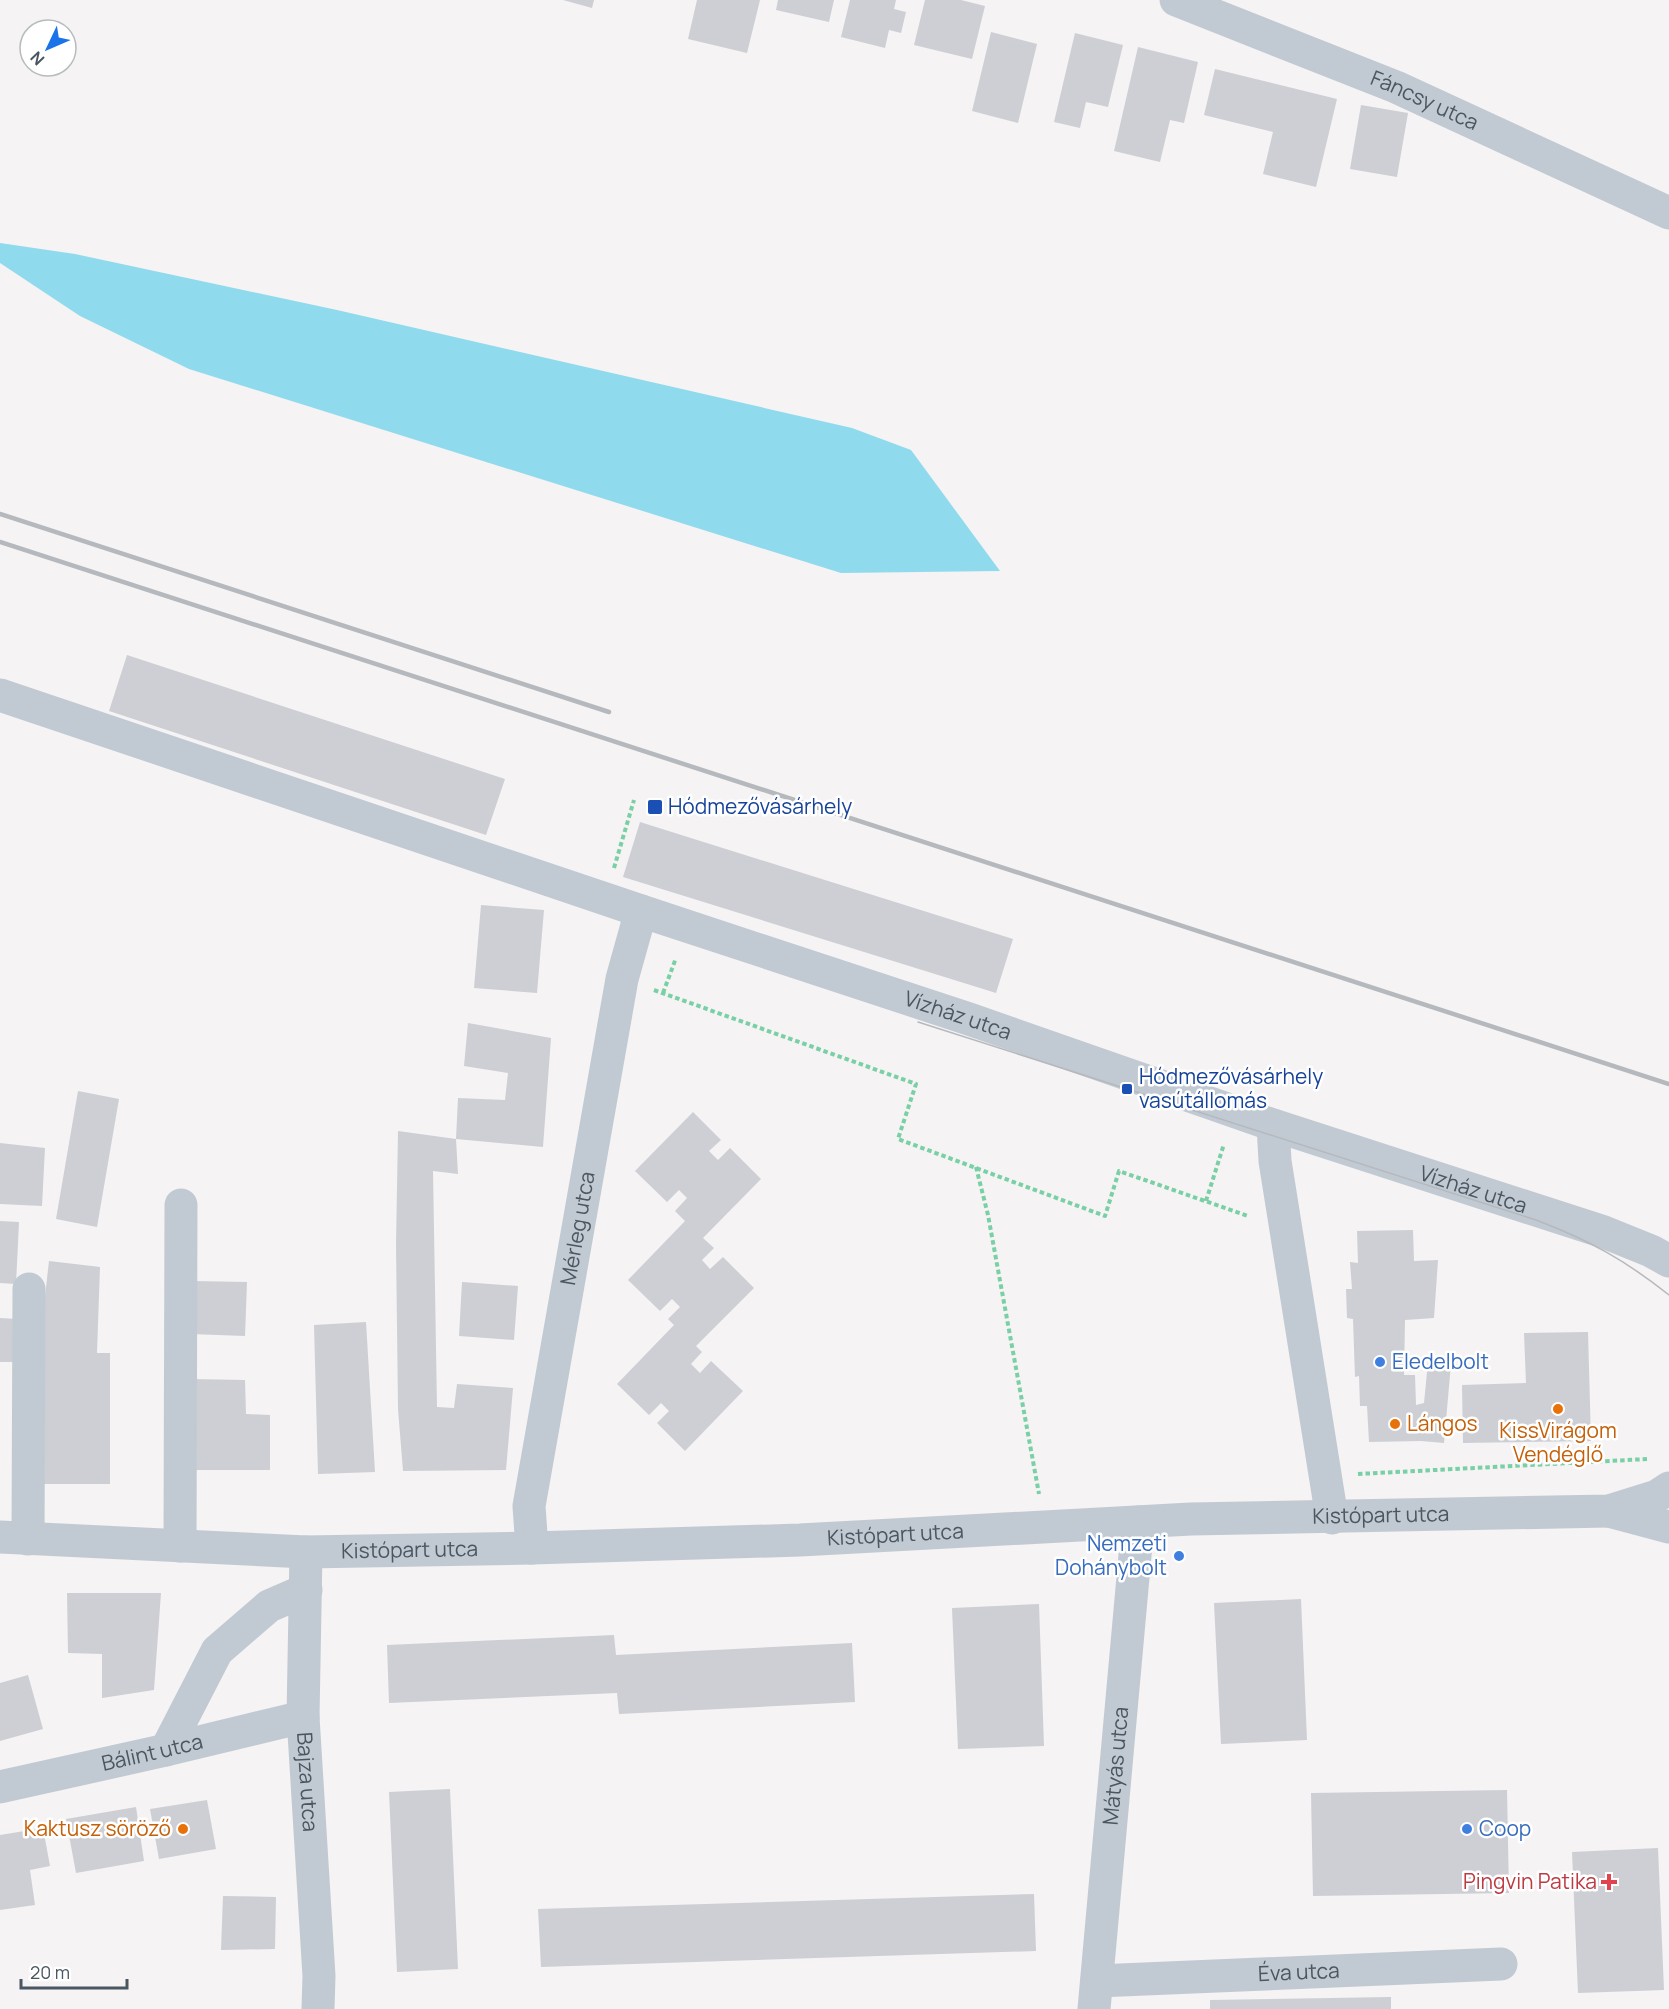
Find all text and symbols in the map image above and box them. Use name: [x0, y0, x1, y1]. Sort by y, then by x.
north arrow: [18, 18, 78, 78]
text: N: [25, 47, 49, 70]
street label: Fáncsy utca: [1367, 63, 1483, 136]
place label: Hódmezővásárhely: [668, 792, 852, 820]
marker: Hódmezővásárhely: [646, 798, 664, 816]
street label: Vízház utca: [901, 984, 1015, 1046]
place label: Hódmezővásárhely vasútállomás: [1139, 1062, 1323, 1114]
marker: Hódmezővásárhely vasútállomás: [1120, 1082, 1134, 1096]
street label: Vízház utca: [1416, 1158, 1531, 1219]
street label: Mérleg utca: [553, 1169, 601, 1287]
place label: Eledelbolt: [1392, 1347, 1489, 1375]
marker: Eledelbolt: [1373, 1355, 1387, 1369]
marker: KissVirágom Vendéglő: [1551, 1402, 1565, 1416]
place label: Lángos: [1407, 1409, 1478, 1437]
place label: KissVirágom Vendéglő: [1499, 1416, 1617, 1468]
marker: Lángos: [1388, 1417, 1402, 1431]
street label: Kistópart utca: [1312, 1499, 1450, 1530]
street label: Kistópart utca: [826, 1516, 964, 1552]
place label: Nemzeti Dohánybolt: [1055, 1529, 1167, 1581]
street label: Kistópart utca: [341, 1534, 478, 1564]
marker: Nemzeti Dohánybolt: [1172, 1549, 1186, 1563]
street label: Mátyás utca: [1096, 1706, 1134, 1826]
street label: Bálint utca: [99, 1727, 206, 1777]
street label: Bajza utca: [291, 1731, 325, 1833]
place label: Kaktusz söröző: [24, 1814, 171, 1842]
place label: Coop: [1479, 1814, 1531, 1842]
marker: Kaktusz söröző: [176, 1822, 190, 1836]
marker: Coop: [1460, 1822, 1474, 1836]
place label: Pingvin Patika: [1463, 1867, 1597, 1895]
marker: Pingvin Patika: [1602, 1875, 1616, 1889]
scale bar: [21, 1952, 128, 1990]
street label: Éva utca: [1257, 1956, 1340, 1987]
text: 20 m: [30, 1960, 70, 1984]

